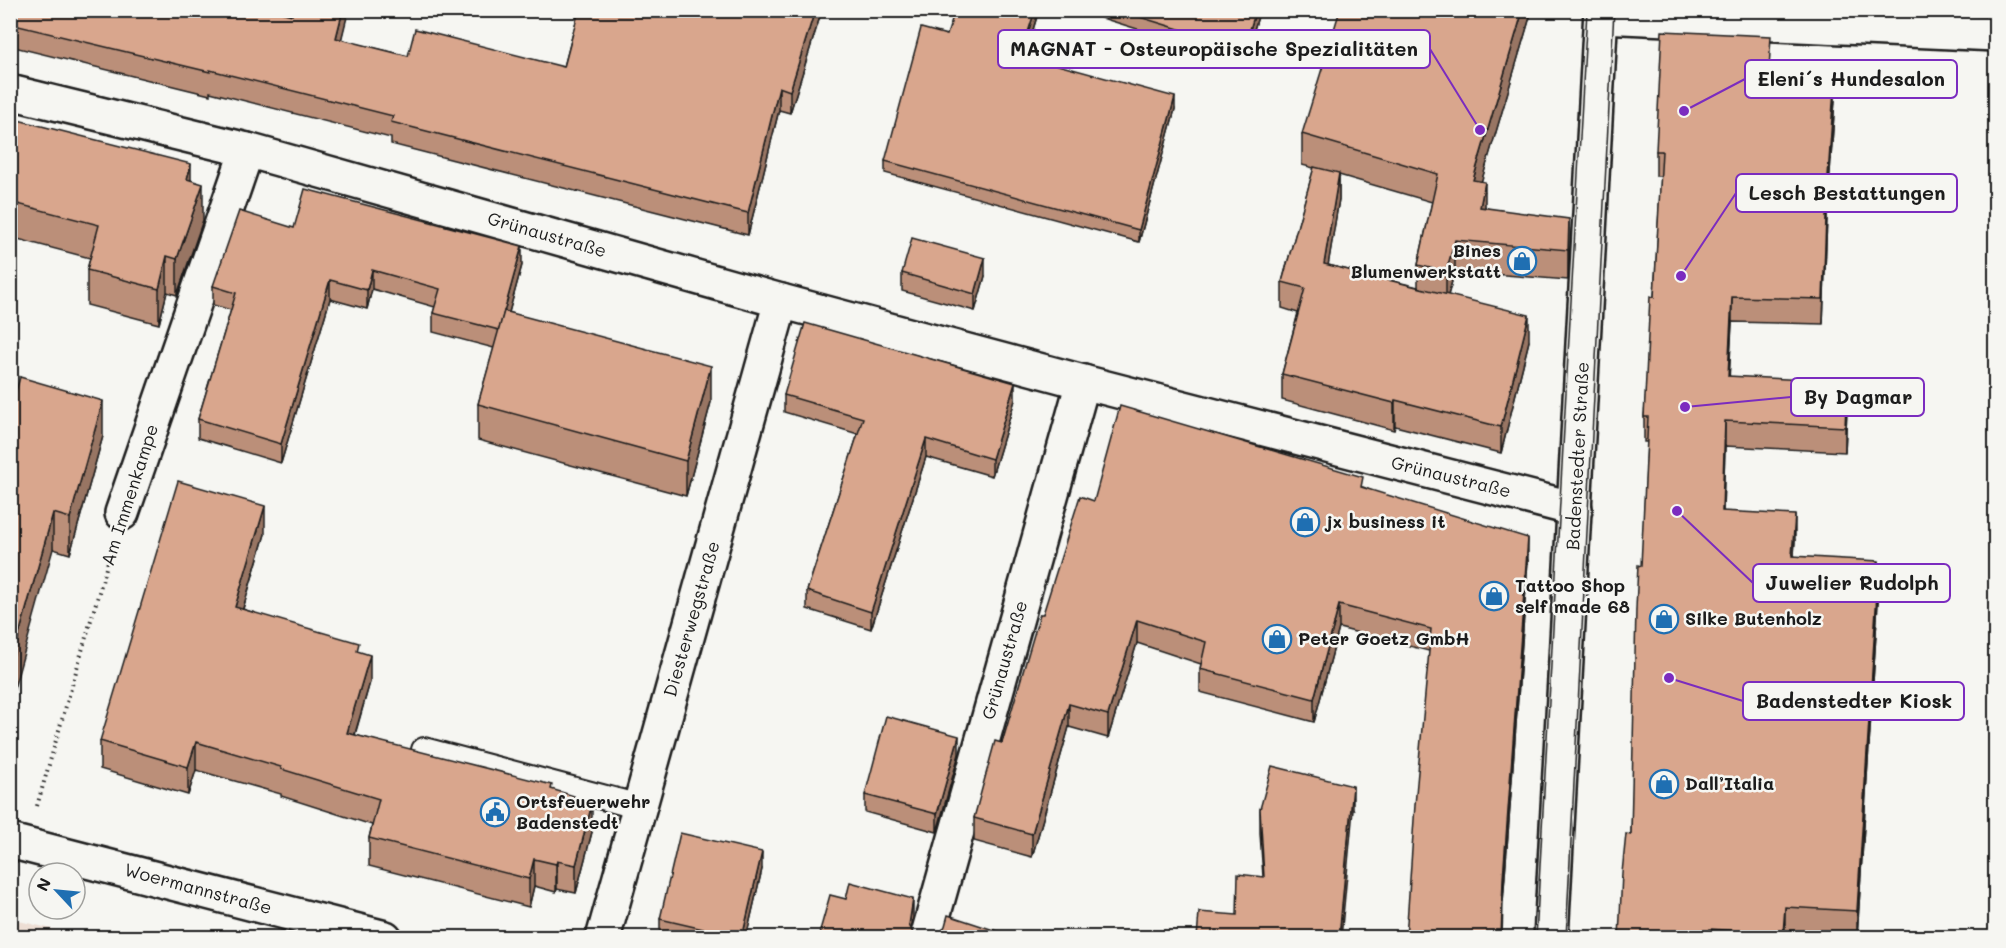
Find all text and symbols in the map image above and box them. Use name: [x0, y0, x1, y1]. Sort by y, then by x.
callout: MAGNAT - Osteuropäische Spezialitäten: [998, 30, 1430, 68]
text: MAGNAT - Osteuropäische Spezialitäten: [1010, 35, 1418, 61]
callout: Eleni´s Hundesalon: [1745, 60, 1957, 98]
text: Eleni´s Hundesalon: [1757, 65, 1945, 91]
callout: Lesch Bestattungen: [1736, 174, 1957, 212]
text: Lesch Bestattungen: [1748, 179, 1946, 205]
street label: Grünaustraße: [485, 206, 610, 262]
place label: Bines Blumenwerkstatt: [1351, 238, 1501, 283]
shop icon: Bines Blumenwerkstatt: [1506, 245, 1538, 277]
street label: Badenstedter Straße: [1560, 361, 1594, 551]
callout: By Dagmar: [1791, 378, 1924, 416]
text: By Dagmar: [1804, 383, 1912, 409]
street label: Am Immenkampe: [95, 421, 163, 569]
street label: Grünaustraße: [1389, 450, 1514, 503]
shop icon: jx business it: [1289, 506, 1321, 538]
place label: jx business it: [1324, 509, 1445, 533]
street label: Diesterwegstraße: [657, 538, 725, 699]
callout: Juwelier Rudolph: [1753, 564, 1950, 602]
text: Juwelier Rudolph: [1765, 569, 1939, 595]
place label: Tattoo Shop self made 68: [1515, 573, 1630, 618]
shop icon: Tattoo Shop self made 68: [1478, 580, 1510, 612]
street label: Grünaustraße: [976, 597, 1032, 722]
shop icon: Silke Butenholz: [1648, 603, 1680, 635]
place label: Silke Butenholz: [1685, 606, 1822, 630]
shop icon: Peter Goetz GmbH: [1261, 623, 1293, 655]
place label: Peter Goetz GmbH: [1298, 626, 1470, 650]
callout: Badenstedter Kiosk: [1743, 682, 1964, 720]
text: Badenstedter Kiosk: [1756, 687, 1952, 713]
shop icon: Dall’Italia: [1648, 768, 1680, 800]
place label: Dall’Italia: [1685, 771, 1774, 795]
place label: Ortsfeuerwehr Badenstedt: [516, 789, 650, 834]
public building icon: Ortsfeuerwehr Badenstedt: [479, 796, 511, 828]
street label: Woermannstraße: [122, 857, 275, 919]
north arrow: [27, 861, 87, 921]
text: N: [31, 874, 55, 894]

